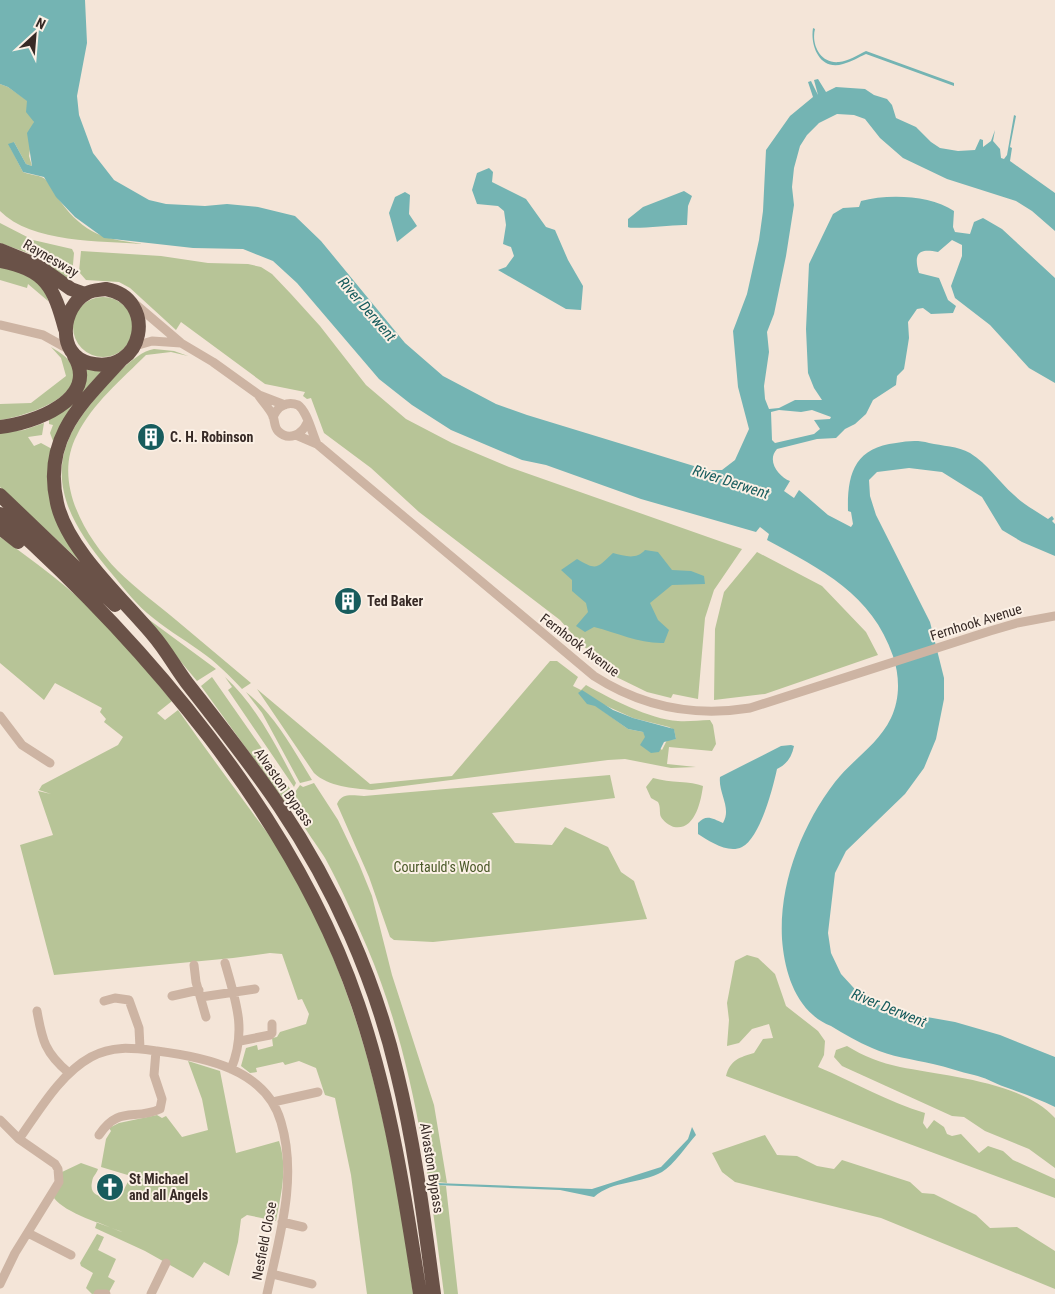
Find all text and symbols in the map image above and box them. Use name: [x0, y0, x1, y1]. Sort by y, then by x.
north arrow: [10, 10, 60, 60]
text: N: [33, 14, 48, 32]
street label: Raynesway: [21, 236, 82, 280]
water label: River Derwent: [334, 273, 400, 345]
building icon: C. H. Robinson: [136, 422, 166, 452]
place label: C. H. Robinson: [170, 429, 254, 445]
water label: River Derwent: [691, 461, 772, 503]
building icon: Ted Baker: [333, 586, 363, 616]
place label: Ted Baker: [367, 593, 424, 609]
street label: Fernhook Avenue: [928, 600, 1024, 644]
street label: Fernhook Avenue: [537, 610, 623, 680]
street label: Alvaston Bypass: [251, 745, 317, 829]
park label: Courtauld's Wood: [393, 859, 491, 875]
water label: River Derwent: [849, 985, 930, 1031]
street label: Alvaston Bypass: [417, 1122, 447, 1214]
place label: St Michael and all Angels: [129, 1171, 208, 1203]
church icon: St Michael and all Angels: [95, 1172, 125, 1202]
street label: Nesfield Close: [249, 1200, 280, 1282]

